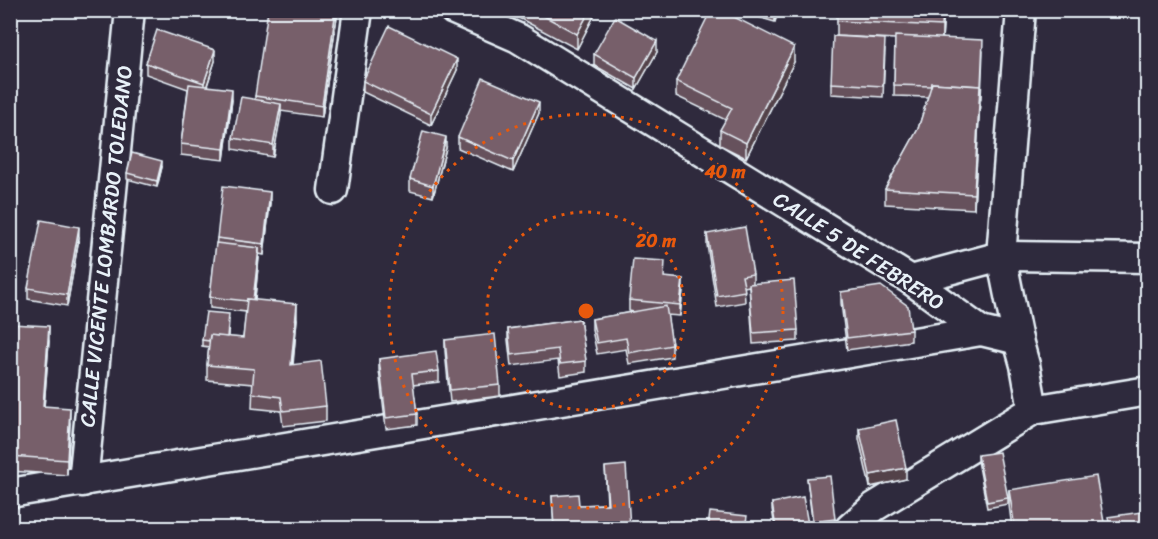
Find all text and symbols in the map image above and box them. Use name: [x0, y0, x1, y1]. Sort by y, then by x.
street label: CALLE VICENTE LOMBARDO TOLEDANO: [68, 63, 144, 429]
text: 40 m: [703, 156, 746, 188]
street label: CALLE 5 DE FEBRERO: [765, 181, 953, 321]
text: 20 m: [635, 225, 676, 257]
centre of rings: [576, 301, 596, 321]

